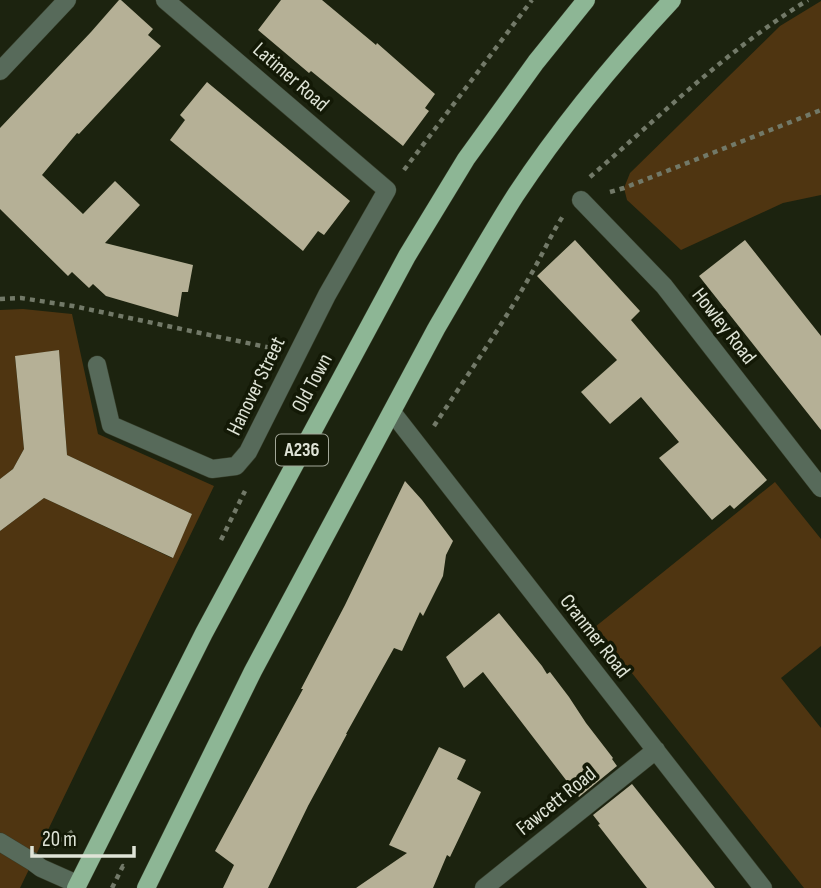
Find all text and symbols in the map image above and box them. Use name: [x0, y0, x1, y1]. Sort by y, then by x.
street label: Latimer Road: [248, 37, 334, 117]
street label: Howley Road: [687, 283, 761, 369]
street label: Hanover Street: [221, 333, 291, 439]
street label: Old Town: [286, 349, 338, 417]
road number: A236: [276, 435, 328, 466]
street label: Cranmer Road: [555, 589, 635, 683]
street label: Fawcett Road: [511, 761, 601, 841]
scale bar: [32, 814, 133, 858]
text: 20 m: [42, 827, 77, 852]

